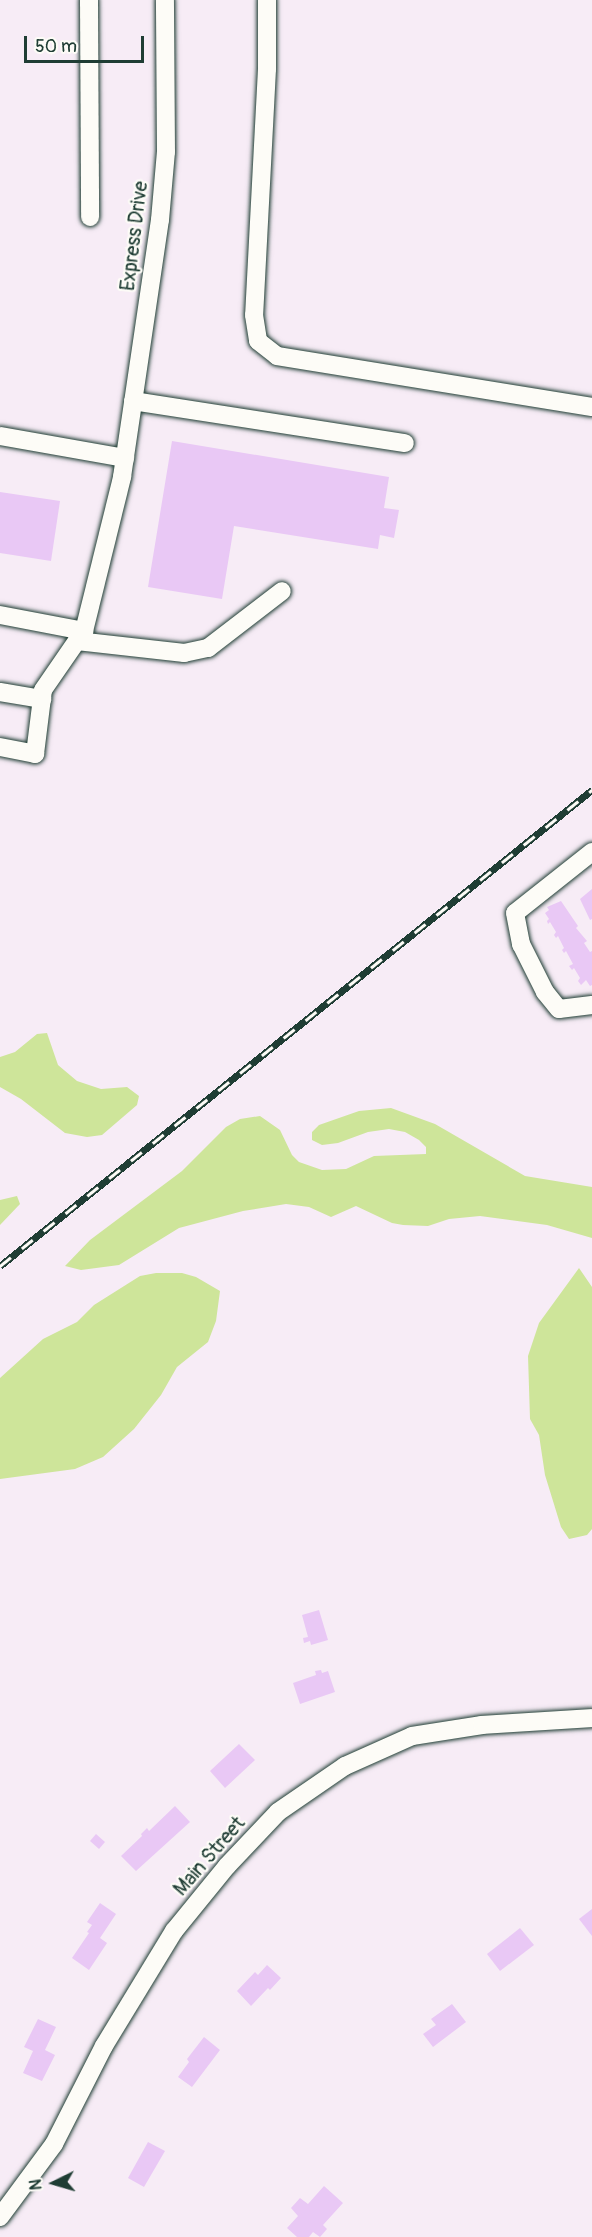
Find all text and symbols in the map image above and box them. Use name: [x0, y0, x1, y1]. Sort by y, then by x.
scale bar: [27, 24, 147, 62]
text: 50 m: [35, 35, 77, 58]
street label: Express Drive: [115, 180, 153, 292]
street label: Main Street: [168, 1812, 250, 1900]
north arrow: [24, 2153, 84, 2213]
text: N: [26, 2178, 47, 2191]

